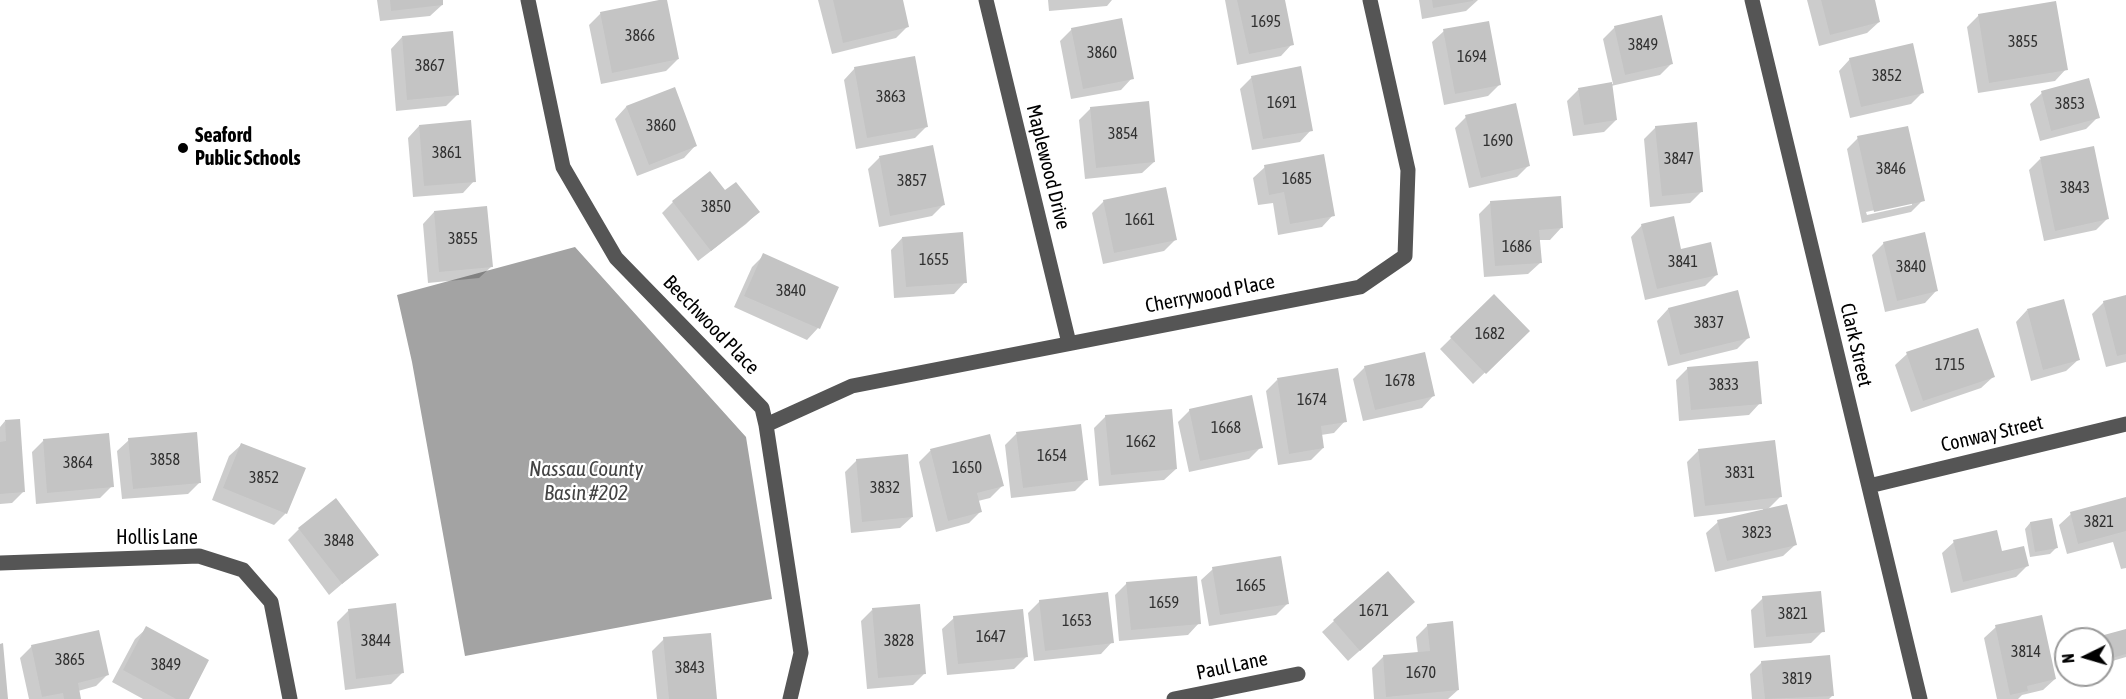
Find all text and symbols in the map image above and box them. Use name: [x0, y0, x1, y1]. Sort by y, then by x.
house number: 1695: [1251, 12, 1281, 32]
house number: 3866: [625, 26, 655, 46]
house number: 3855: [2008, 32, 2038, 52]
house number: 3849: [1628, 35, 1658, 55]
house number: 3860: [1087, 43, 1117, 63]
house number: 1694: [1457, 47, 1487, 67]
house number: 3867: [415, 56, 445, 76]
house number: 3852: [1872, 66, 1902, 86]
house number: 3863: [876, 87, 906, 107]
house number: 1691: [1267, 93, 1297, 113]
house number: 3853: [2055, 94, 2085, 114]
street label: Maplewood Drive: [1021, 102, 1075, 232]
house number: 3860: [646, 116, 676, 136]
place label: Seaford Public Schools: [195, 124, 301, 171]
house number: 3854: [1108, 124, 1138, 144]
house number: 1690: [1483, 131, 1513, 151]
marker: Seaford Public Schools: [176, 141, 190, 155]
house number: 3861: [432, 143, 462, 163]
house number: 3847: [1664, 149, 1694, 169]
house number: 3846: [1876, 159, 1906, 179]
house number: 1685: [1282, 169, 1312, 189]
house number: 3857: [897, 171, 927, 191]
house number: 3843: [2060, 178, 2090, 198]
house number: 3850: [701, 197, 731, 217]
house number: 1661: [1125, 210, 1155, 230]
house number: 3855: [448, 229, 478, 249]
house number: 1686: [1502, 237, 1532, 257]
house number: 1655: [919, 250, 949, 270]
house number: 3841: [1668, 252, 1698, 272]
house number: 3840: [1896, 257, 1926, 277]
street label: Cherrywood Place: [1143, 270, 1277, 318]
street label: Beechwood Place: [658, 271, 764, 379]
house number: 3840: [776, 281, 806, 301]
street label: Clark Street: [1835, 301, 1877, 389]
house number: 3837: [1694, 313, 1724, 333]
house number: 1682: [1475, 324, 1505, 344]
house number: 1715: [1935, 355, 1965, 375]
house number: 1678: [1385, 371, 1415, 391]
house number: 3833: [1709, 375, 1739, 395]
house number: 1674: [1297, 390, 1327, 410]
street label: Conway Street: [1939, 411, 2045, 457]
house number: 1668: [1211, 418, 1241, 438]
house number: 1662: [1126, 432, 1156, 452]
house number: 1654: [1037, 446, 1067, 466]
house number: 3858: [150, 450, 180, 470]
house number: 3864: [63, 453, 93, 473]
water label: Nassau County Basin #202: [529, 456, 643, 506]
house number: 1650: [952, 458, 982, 478]
house number: 3831: [1725, 463, 1755, 483]
house number: 3852: [249, 468, 279, 488]
house number: 3832: [870, 478, 900, 498]
house number: 3821: [2084, 512, 2114, 532]
house number: 3823: [1742, 523, 1772, 543]
street label: Hollis Lane: [116, 526, 198, 550]
house number: 3848: [324, 531, 354, 551]
house number: 1665: [1236, 576, 1266, 596]
house number: 1659: [1149, 593, 1179, 613]
house number: 1671: [1359, 601, 1389, 621]
house number: 3821: [1778, 604, 1808, 624]
house number: 1653: [1062, 611, 1092, 631]
house number: 1647: [976, 627, 1006, 647]
north arrow: [2054, 627, 2114, 687]
house number: 3844: [361, 631, 391, 651]
house number: 3828: [884, 631, 914, 651]
house number: 3814: [2011, 642, 2041, 662]
street label: Paul Lane: [1194, 647, 1270, 685]
house number: 3865: [55, 650, 85, 670]
text: N: [2059, 653, 2077, 664]
house number: 3849: [151, 655, 181, 675]
house number: 3843: [675, 658, 705, 678]
house number: 1670: [1406, 663, 1436, 683]
house number: 3819: [1782, 669, 1812, 689]

